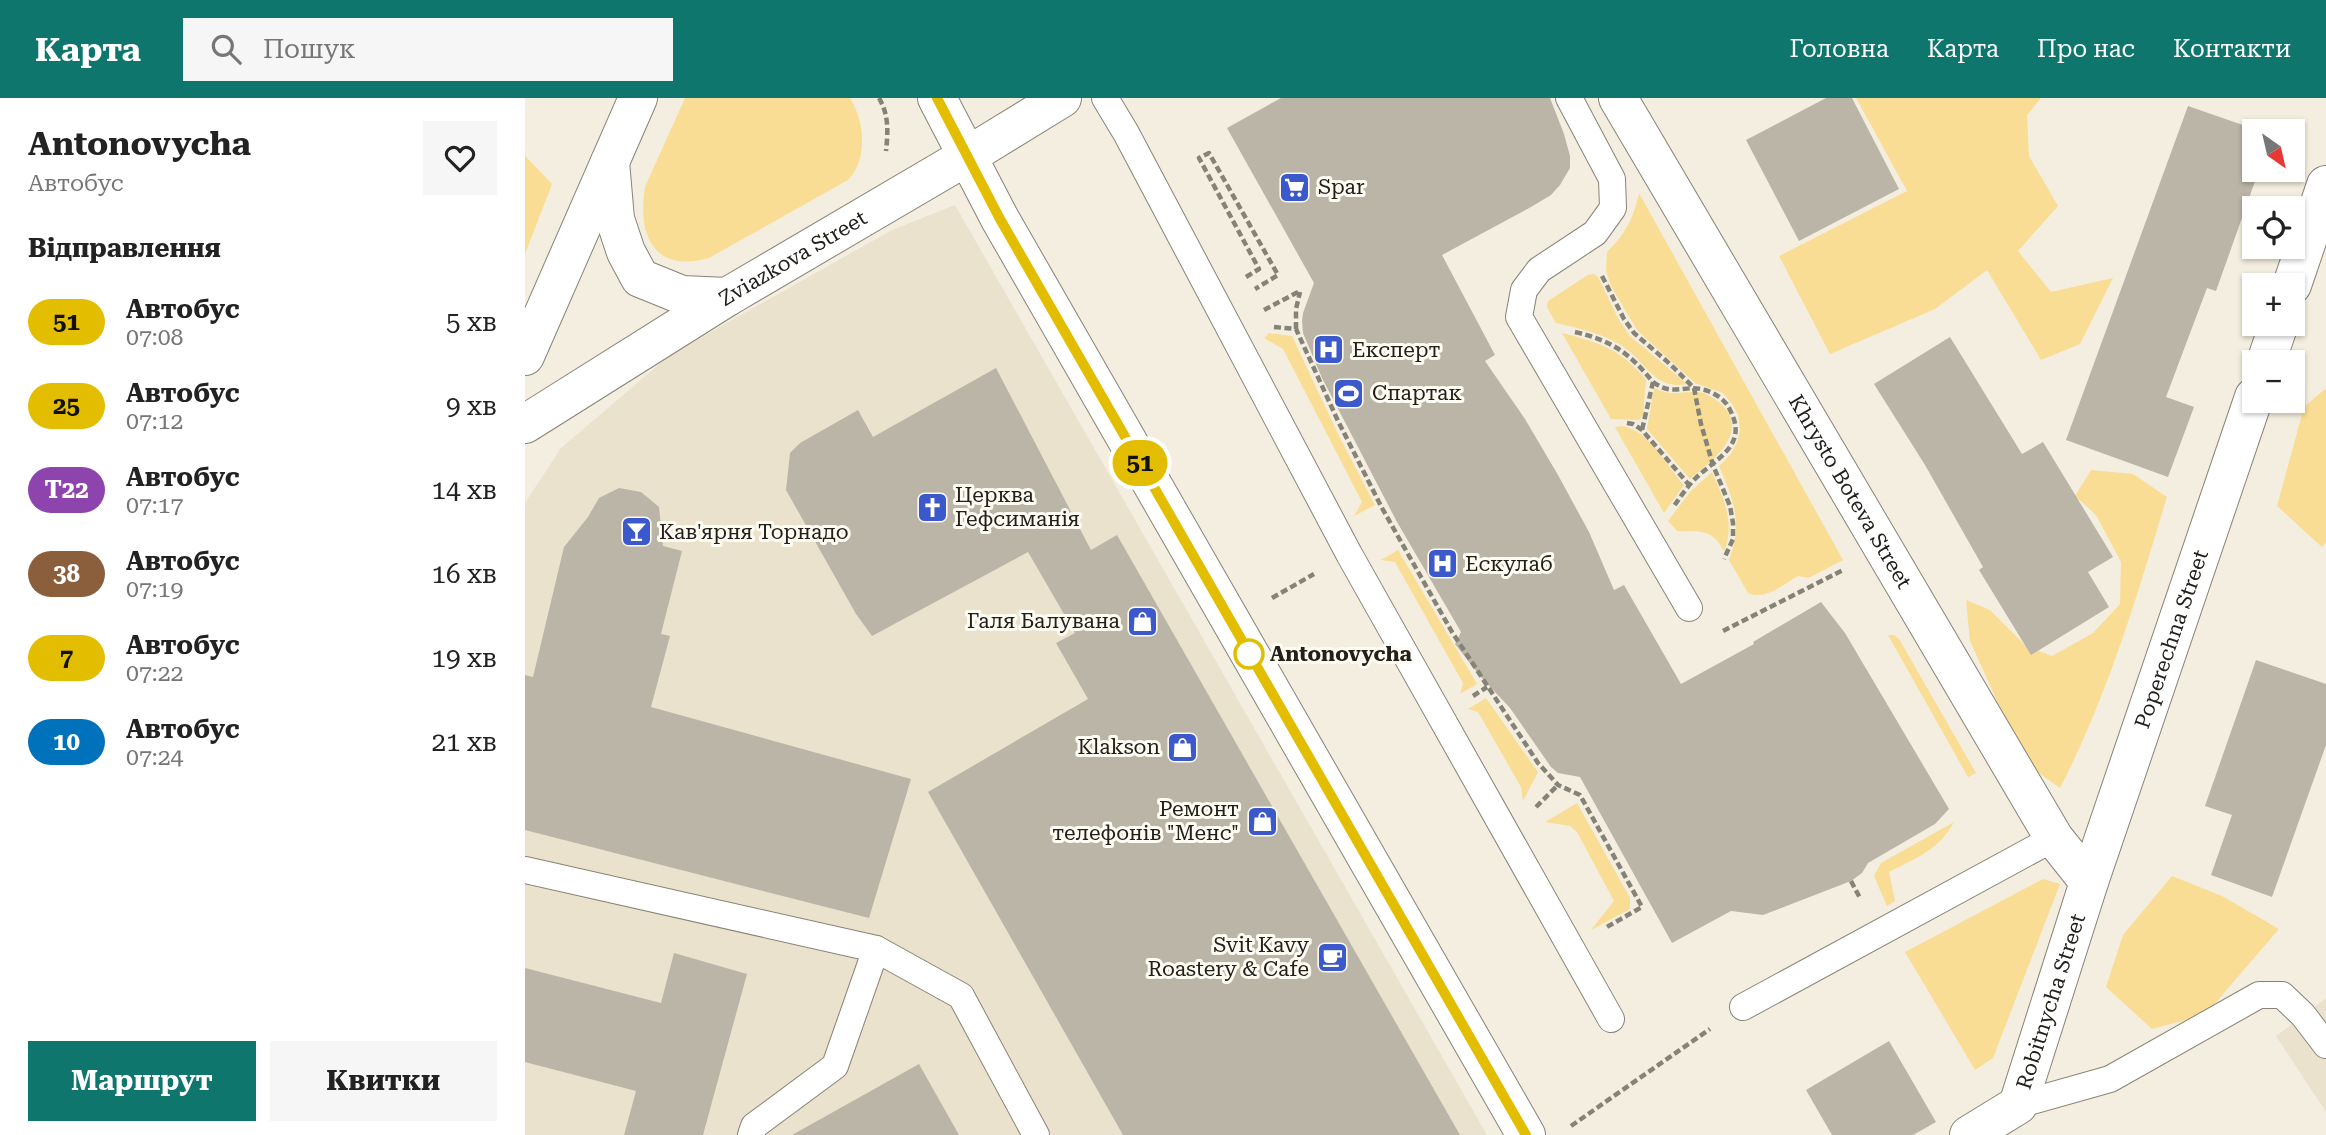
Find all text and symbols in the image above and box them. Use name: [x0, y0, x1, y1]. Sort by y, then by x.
search box: [183, 18, 673, 81]
text: Карта: [35, 30, 141, 69]
icon: search: [207, 30, 245, 68]
text: Пошук: [263, 34, 356, 64]
text: Головна: [1789, 35, 1889, 63]
text: Карта: [1927, 35, 1999, 63]
text: Про нас: [2037, 35, 2135, 63]
text: Контакти: [2173, 35, 2291, 63]
north arrow: [2242, 119, 2305, 182]
map controls: [2242, 119, 2305, 413]
button: heart: [423, 121, 497, 195]
text: Antonovycha: [28, 124, 251, 163]
text: Автобус: [28, 170, 124, 197]
supermarket icon: Spar: [1278, 170, 1312, 204]
place label: Spar: [1318, 175, 1365, 199]
button: locate: [2242, 196, 2305, 259]
street label: Zviazkova Street: [715, 206, 871, 311]
text: Відправлення: [28, 233, 221, 263]
button: +: [2242, 273, 2305, 336]
text: Автобус: [126, 294, 240, 324]
text: 5 хв: [446, 307, 497, 337]
text: 51: [53, 308, 80, 336]
text: 07:08: [126, 324, 183, 351]
hospital icon: Експерт: [1312, 333, 1346, 367]
place label: Експерт: [1352, 338, 1440, 362]
button: −: [2242, 350, 2305, 413]
sports icon: Спартак: [1332, 376, 1366, 410]
text: Автобус: [126, 378, 240, 408]
place label: Спартак: [1372, 381, 1462, 405]
text: 9 хв: [446, 391, 497, 421]
street label: Khrysto Boteva Street: [1784, 391, 1916, 593]
text: 25: [53, 392, 80, 420]
text: 07:12: [126, 408, 183, 435]
line badge: 51: [1109, 440, 1171, 486]
text: 51: [1127, 449, 1153, 477]
text: Автобус: [126, 462, 240, 492]
text: 14 хв: [431, 475, 497, 505]
text: Т22: [44, 476, 89, 504]
place label: Церква Гефсиманія: [955, 483, 1080, 531]
church icon: Церква Гефсиманія: [915, 490, 949, 524]
text: 07:17: [126, 492, 183, 519]
bar icon: Кав'ярня Торнадо: [619, 515, 653, 549]
place label: Кав'ярня Торнадо: [659, 520, 849, 544]
text: Автобус: [126, 546, 240, 576]
hospital icon: Ескулаб: [1425, 547, 1459, 581]
street label: Poperechna Street: [2130, 547, 2213, 732]
place label: Ескулаб: [1465, 552, 1553, 576]
text: 16 хв: [431, 559, 497, 589]
text: 38: [53, 560, 80, 588]
text: 07:19: [126, 576, 183, 603]
shop icon: Галя Балувана: [1126, 604, 1160, 638]
place label: Галя Балувана: [967, 609, 1121, 633]
text: Автобус: [126, 630, 240, 660]
marker: Antonovycha: [1234, 639, 1264, 669]
place label: Antonovycha: [1270, 642, 1413, 666]
text: 19 хв: [431, 643, 497, 673]
text: 7: [60, 644, 73, 672]
text: 07:22: [126, 660, 183, 687]
text: Автобус: [126, 714, 240, 744]
text: 21 хв: [431, 727, 497, 757]
text: 10: [53, 728, 80, 756]
shop icon: Klakson: [1166, 730, 1200, 764]
place label: Klakson: [1077, 735, 1160, 759]
text: 07:24: [126, 744, 183, 771]
place label: Ремонт телефонів "Менс": [1052, 797, 1239, 845]
shop icon: Ремонт телефонів "Менс": [1245, 804, 1279, 838]
street label: Robitnycha Street: [2012, 911, 2090, 1092]
place label: Svit Kavy Roastery & Cafe: [1148, 933, 1310, 981]
cafe icon: Svit Kavy Roastery & Cafe: [1315, 940, 1349, 974]
button: Маршрут: [28, 1041, 256, 1121]
button: Квитки: [270, 1041, 497, 1121]

